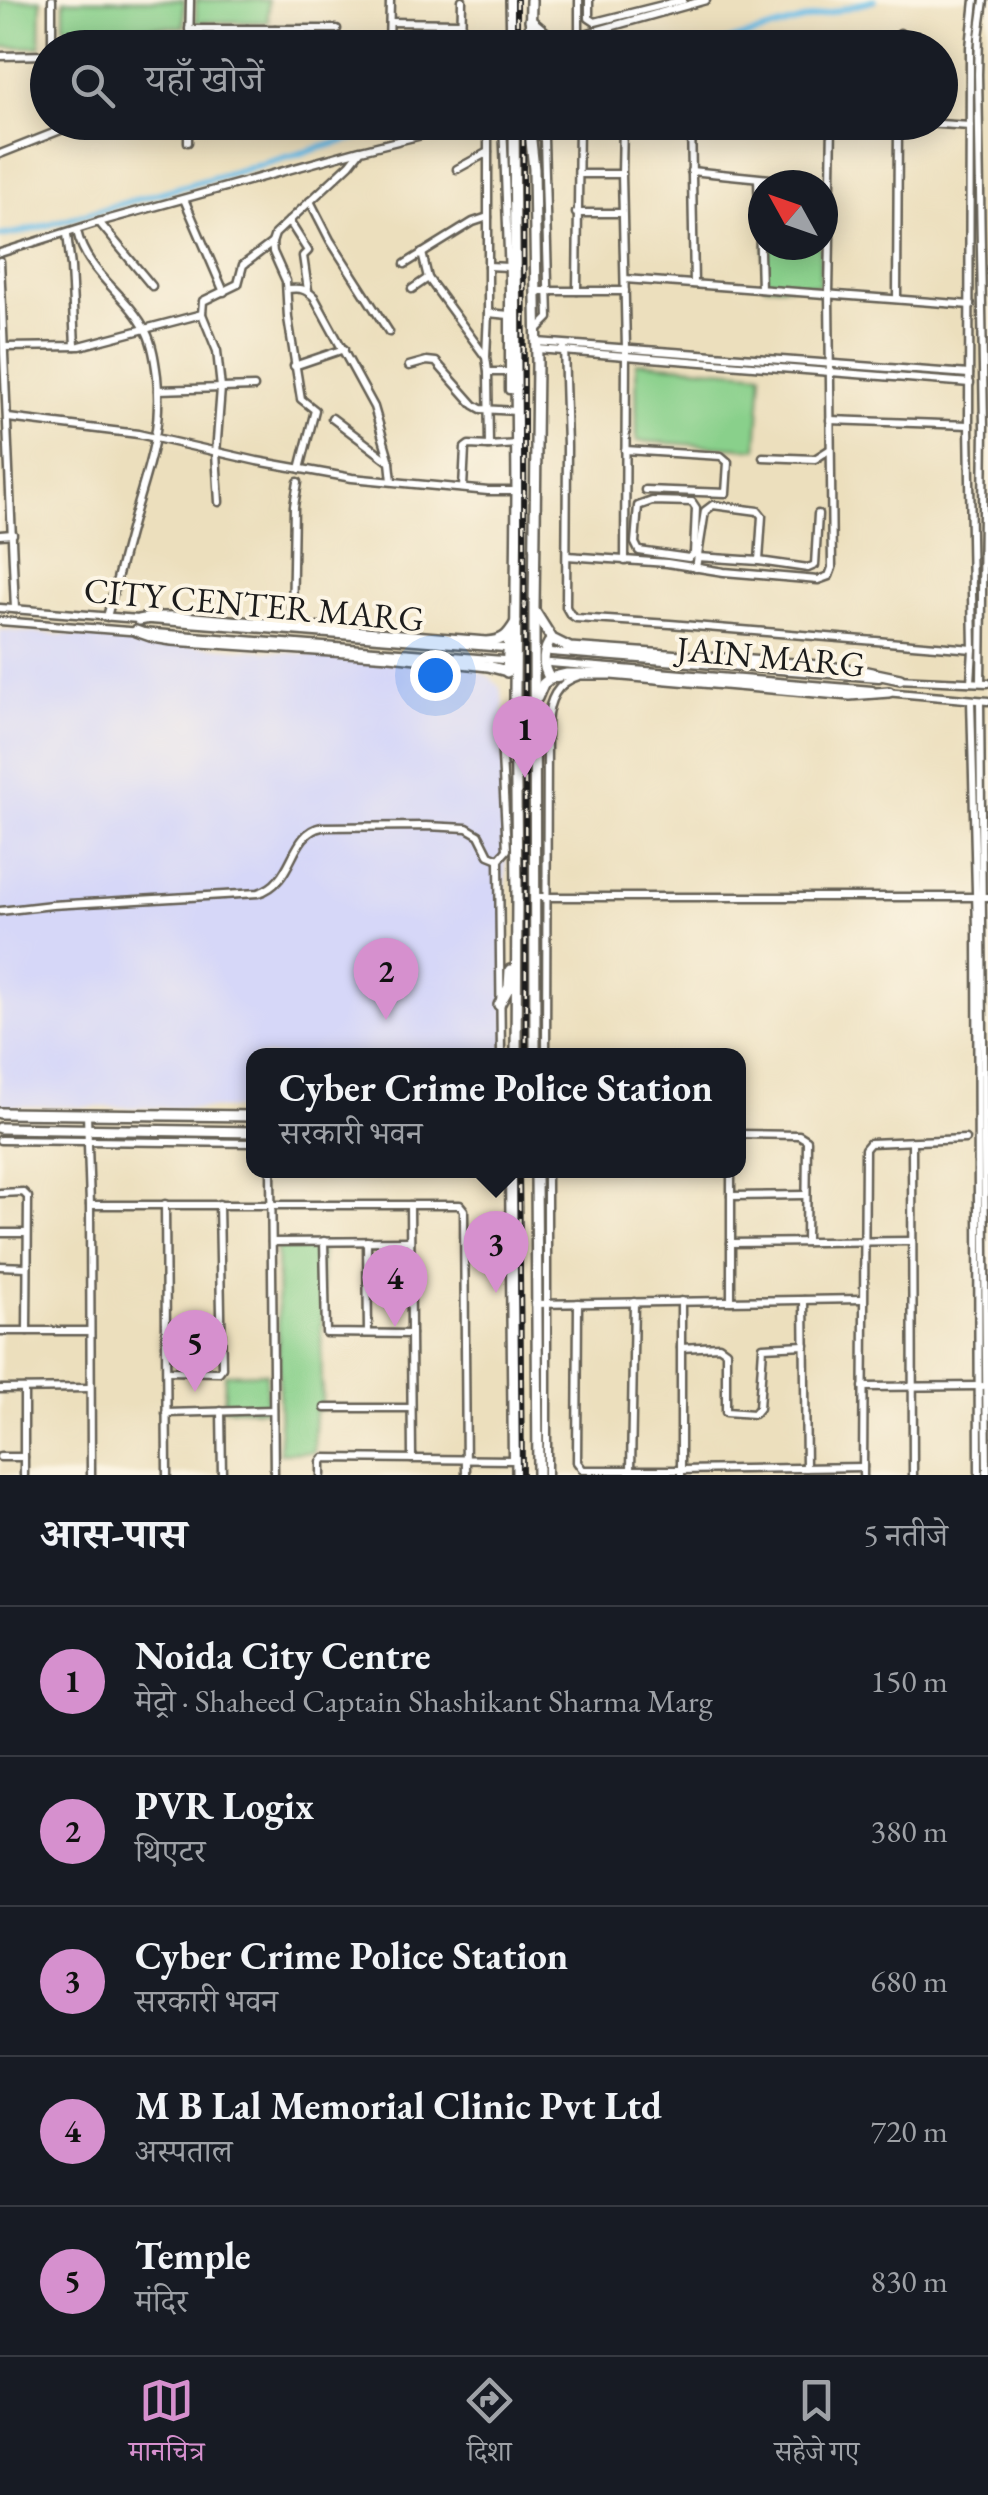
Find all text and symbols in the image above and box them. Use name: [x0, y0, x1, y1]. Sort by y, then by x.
search box: [30, 30, 958, 140]
text: यहाँ खोजें: [145, 54, 264, 103]
icon: search: [65, 58, 120, 113]
north arrow: [748, 170, 838, 260]
street label: CITY CENTER MARG: [82, 567, 426, 641]
street label: JAIN MARG: [672, 625, 867, 687]
your location: [410, 650, 461, 701]
pin: 1: [492, 696, 558, 778]
pin: 2: [354, 938, 418, 1020]
popup: [246, 1048, 746, 1178]
text: Cyber Crime Police Station: [279, 1063, 713, 1112]
text: सरकारी भवन: [279, 1112, 422, 1154]
pin: 3: [464, 1210, 528, 1293]
pin: 4: [362, 1244, 428, 1327]
pin: 5: [162, 1310, 228, 1392]
text: आस-पास: [40, 1506, 187, 1561]
text: 5 नतीजे: [863, 1514, 948, 1556]
text: Noida City Centre: [135, 1631, 431, 1680]
text: 1: [64, 1660, 81, 1702]
text: 150 m: [871, 1660, 948, 1702]
text: मेट्रो · Shaheed Captain Shashikant Sharma Marg: [135, 1680, 713, 1722]
text: PVR Logix: [135, 1781, 314, 1830]
text: 2: [64, 1810, 81, 1852]
text: 380 m: [871, 1810, 948, 1852]
text: थिएटर: [135, 1830, 205, 1872]
text: Cyber Crime Police Station: [135, 1931, 568, 1980]
text: 3: [64, 1960, 81, 2002]
text: 680 m: [871, 1960, 948, 2002]
text: सरकारी भवन: [135, 1980, 278, 2022]
text: M B Lal Memorial Clinic Pvt Ltd: [135, 2081, 662, 2130]
text: 4: [64, 2110, 81, 2152]
text: 720 m: [871, 2110, 948, 2152]
text: अस्पताल: [135, 2130, 232, 2172]
text: Temple: [135, 2231, 251, 2280]
text: 5: [64, 2260, 81, 2302]
text: 830 m: [871, 2260, 948, 2302]
text: मंदिर: [135, 2280, 187, 2322]
tab: मानचित्र: [129, 2373, 205, 2479]
tab: दिशा: [462, 2373, 517, 2479]
tab: सहेजे गए: [774, 2373, 859, 2479]

